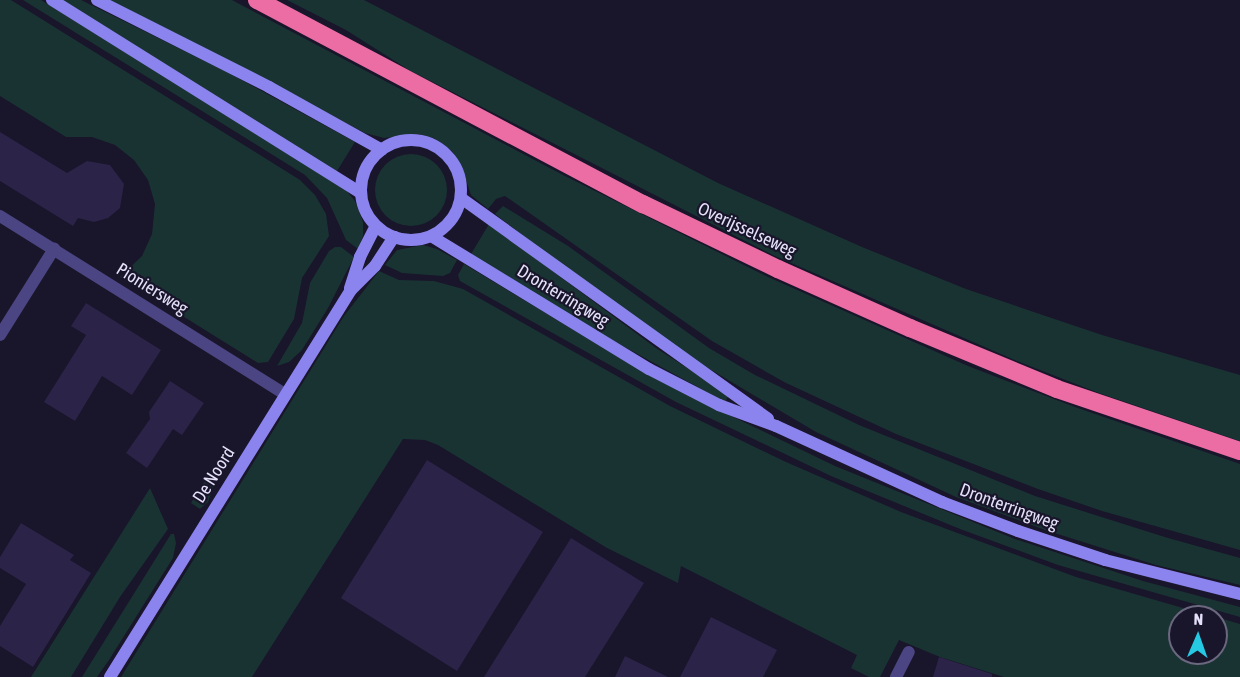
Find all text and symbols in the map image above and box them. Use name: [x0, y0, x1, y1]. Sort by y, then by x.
street label: Overijsselseweg: [694, 198, 800, 262]
street label: Pioniersweg: [112, 259, 192, 319]
street label: Dronterringweg: [513, 260, 613, 332]
street label: De Noord: [188, 443, 240, 507]
street label: Dronterringweg: [957, 479, 1061, 535]
north arrow: [1168, 605, 1228, 665]
text: N: [1194, 610, 1204, 628]

